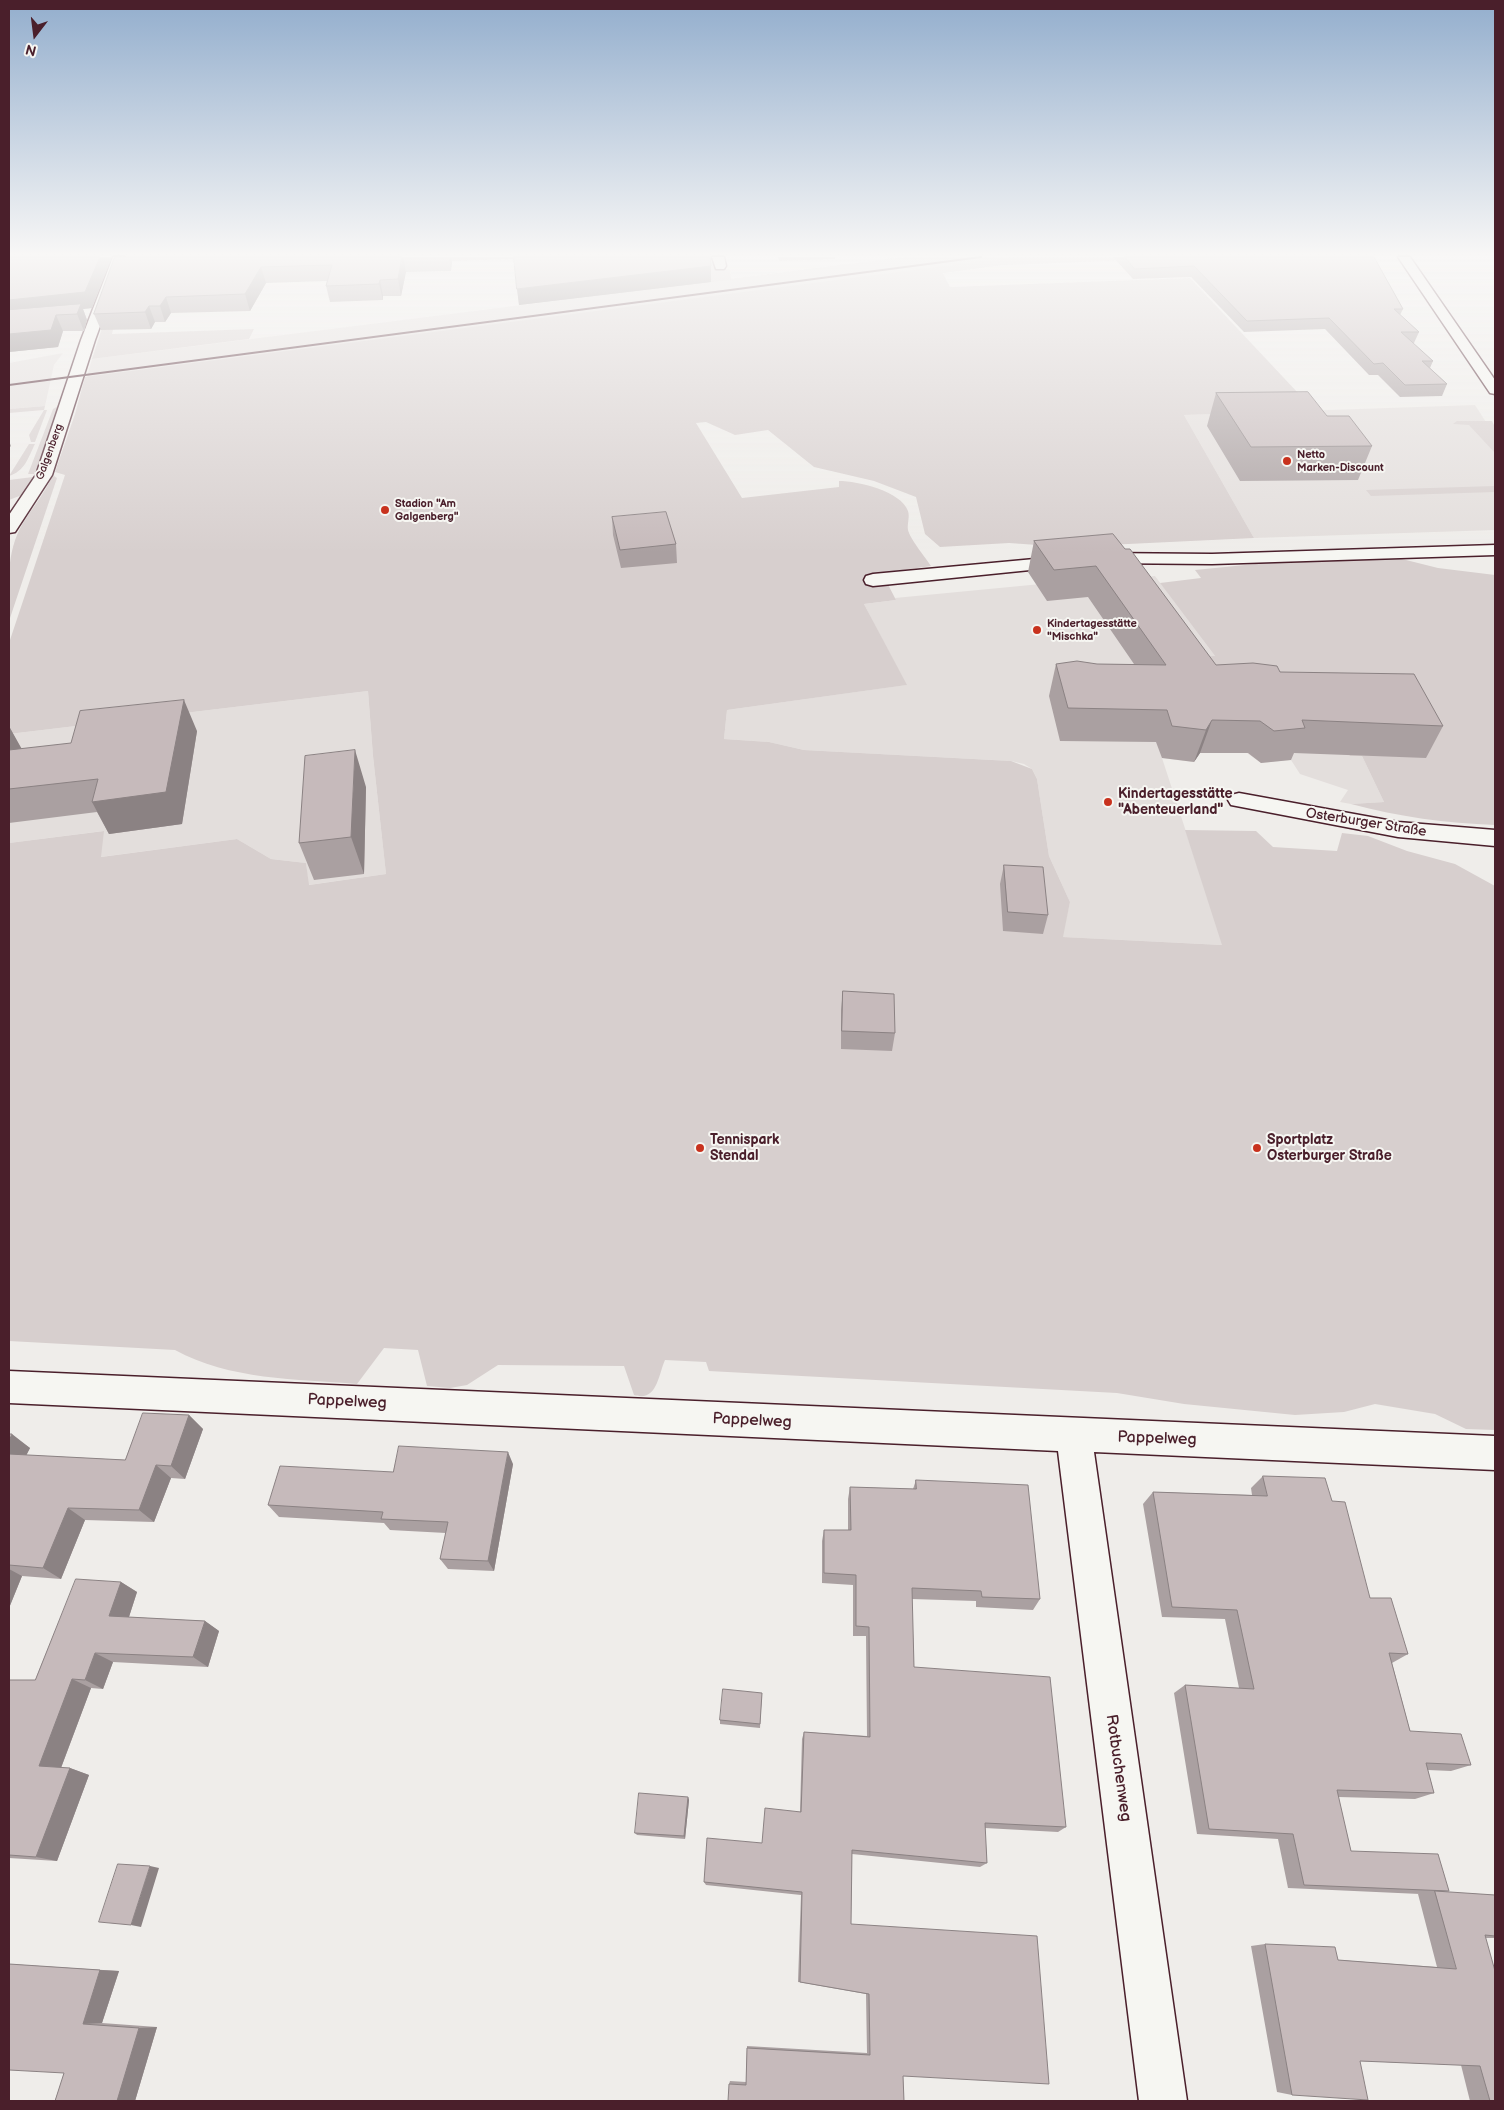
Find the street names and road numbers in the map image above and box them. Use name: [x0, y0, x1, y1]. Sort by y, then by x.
street label: Galgenberg: [34, 422, 66, 482]
street label: Osterburger Straße: [1304, 805, 1428, 841]
street label: Pappelweg: [307, 1390, 387, 1414]
street label: Pappelweg: [712, 1409, 792, 1433]
street label: Pappelweg: [1117, 1428, 1197, 1450]
street label: Rotbuchenweg: [1101, 1713, 1135, 1823]

